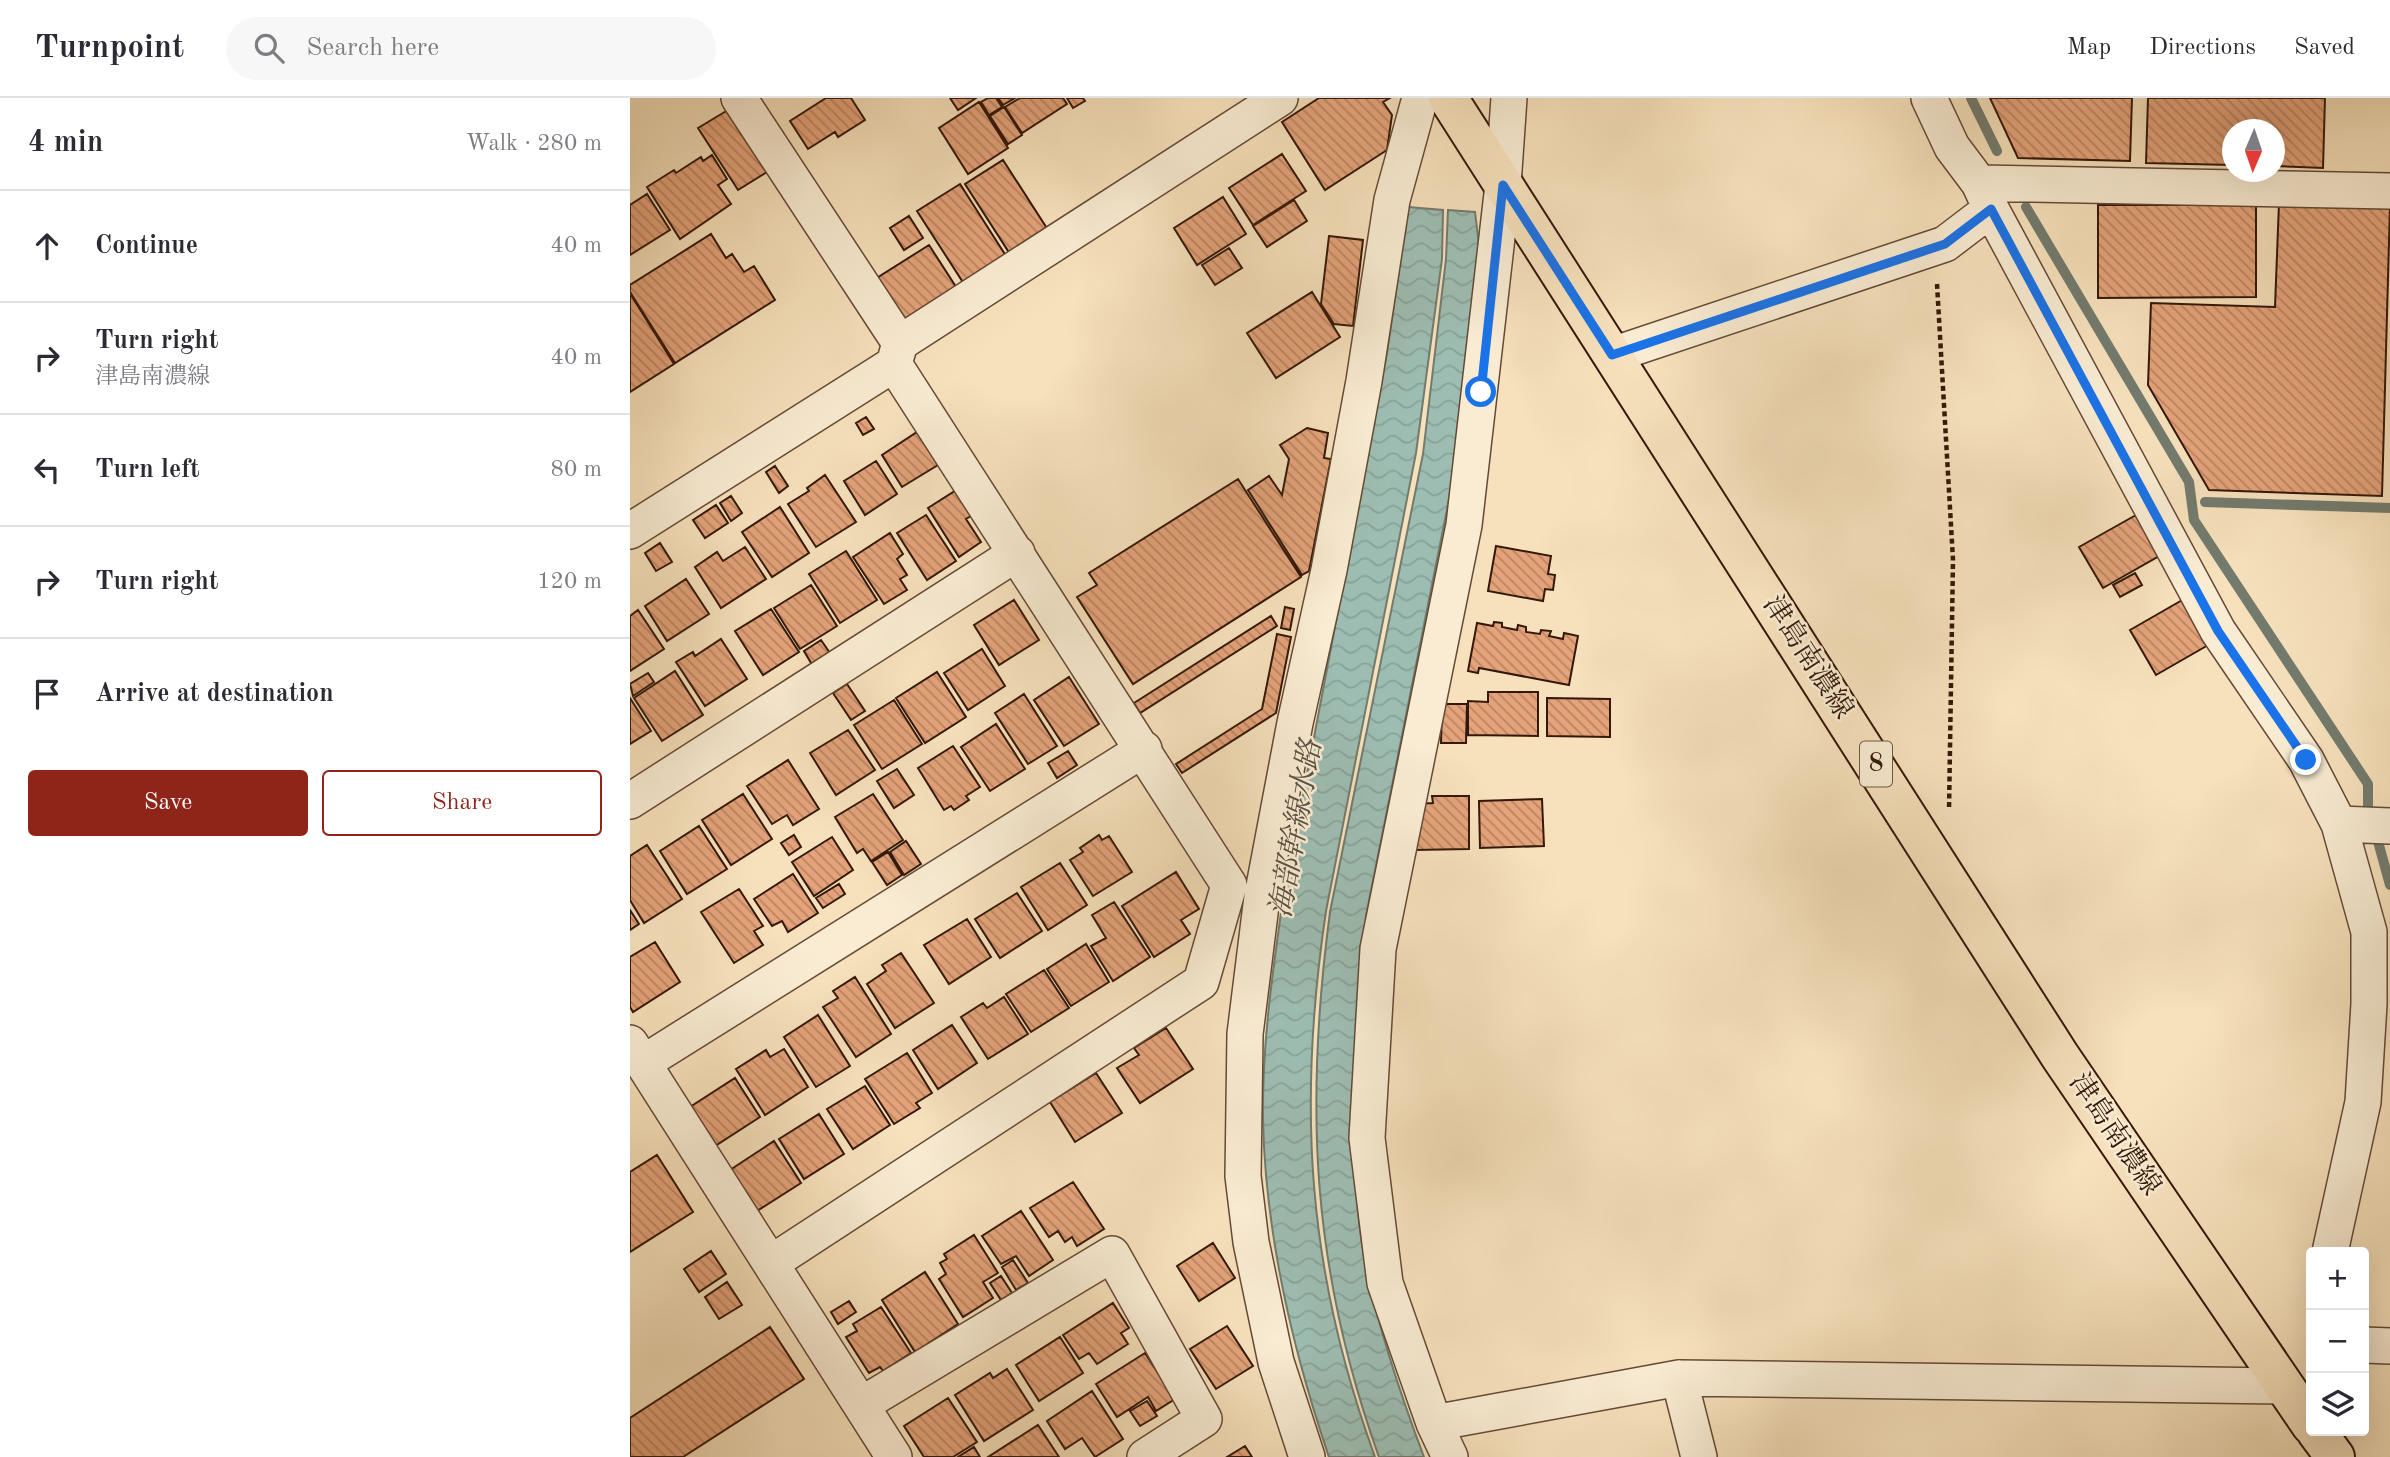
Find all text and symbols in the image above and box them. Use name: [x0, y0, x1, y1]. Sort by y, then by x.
search box: [226, 17, 716, 80]
icon: search: [250, 29, 288, 67]
text: Turnpoint: [35, 32, 184, 65]
text: Search here: [306, 35, 439, 61]
text: Map: [2067, 36, 2111, 60]
text: Directions: [2149, 36, 2256, 60]
text: Saved: [2294, 36, 2355, 60]
north arrow: [2222, 119, 2285, 182]
text: 4 min: [28, 128, 103, 158]
text: Walk · 280 m: [466, 132, 602, 155]
icon: ahead: [28, 227, 66, 265]
text: Continue: [95, 233, 198, 259]
text: 40 m: [551, 234, 602, 257]
text: Turn right: [95, 328, 218, 354]
icon: right: [28, 339, 66, 377]
text: 40 m: [551, 346, 602, 369]
text: 津島南濃線: [95, 365, 210, 388]
route start: [1465, 376, 1496, 407]
icon: left: [28, 451, 66, 489]
text: Turn left: [95, 457, 200, 483]
text: 80 m: [551, 458, 602, 481]
icon: right: [28, 563, 66, 601]
text: Turn right: [95, 569, 218, 595]
text: 120 m: [537, 570, 602, 593]
street label: 津島南濃線: [1757, 590, 1859, 724]
icon: arrive: [28, 675, 66, 713]
text: Arrive at destination: [95, 681, 334, 707]
water label: 海部幹線水路: [1264, 735, 1328, 920]
road number: 8: [1860, 742, 1892, 786]
route end: [2290, 744, 2321, 775]
button: Save: [28, 770, 308, 836]
button: Share: [322, 770, 602, 836]
street label: 津島南濃線: [2063, 1067, 2167, 1201]
map controls: [2306, 1247, 2369, 1436]
button: +: [2306, 1247, 2369, 1310]
button: −: [2306, 1310, 2369, 1373]
button: layers: [2306, 1373, 2369, 1436]

